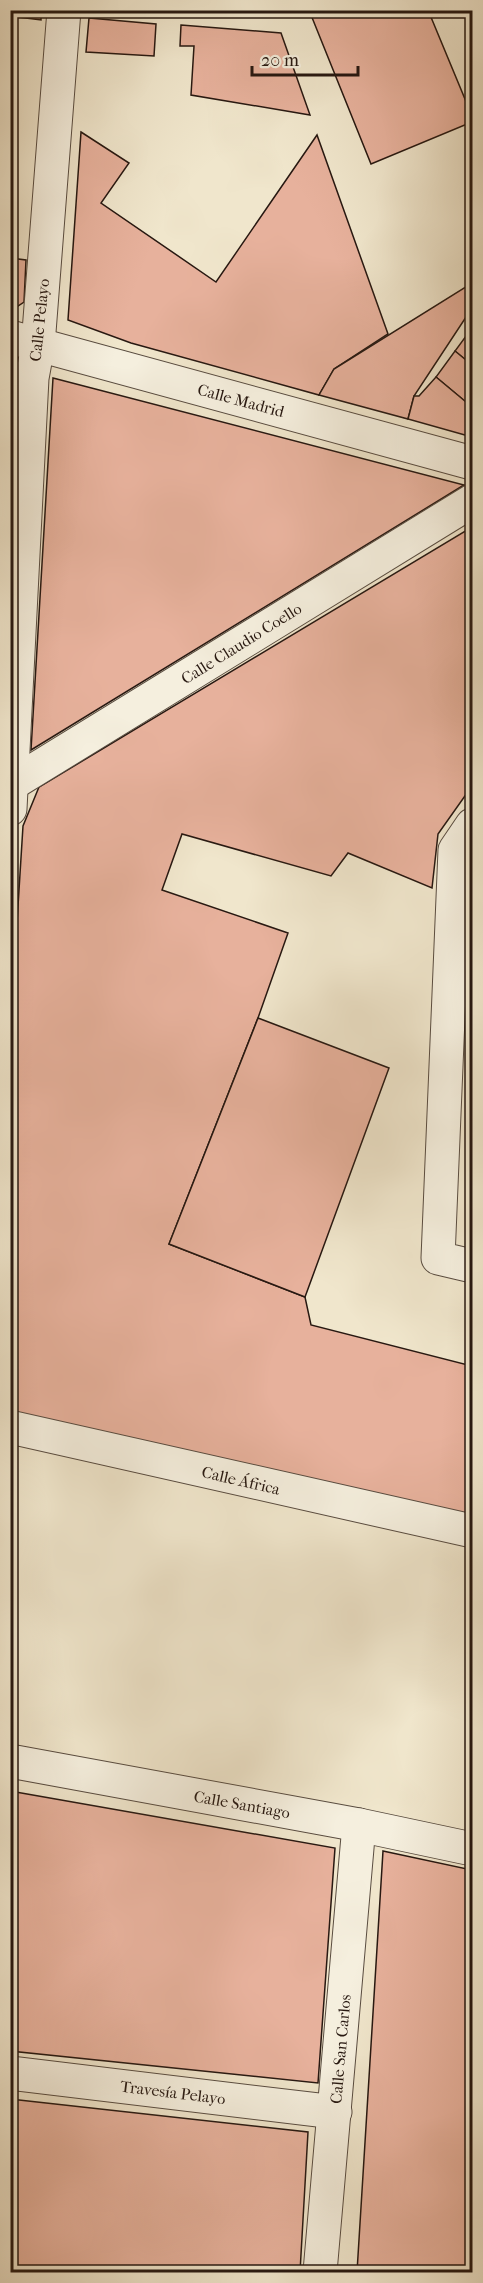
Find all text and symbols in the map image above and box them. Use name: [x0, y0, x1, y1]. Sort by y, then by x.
scale bar: [252, 39, 358, 77]
text: 20 m: [261, 50, 299, 71]
street label: Calle Pelayo: [26, 278, 53, 362]
street label: Calle Madrid: [195, 380, 287, 421]
street label: Calle Claudio Coello: [178, 599, 305, 688]
street label: Calle África: [200, 1461, 283, 1499]
street label: Calle Santiago: [192, 1787, 292, 1822]
street label: Calle San Carlos: [326, 1993, 355, 2105]
street label: Travesía Pelayo: [119, 2077, 227, 2108]

